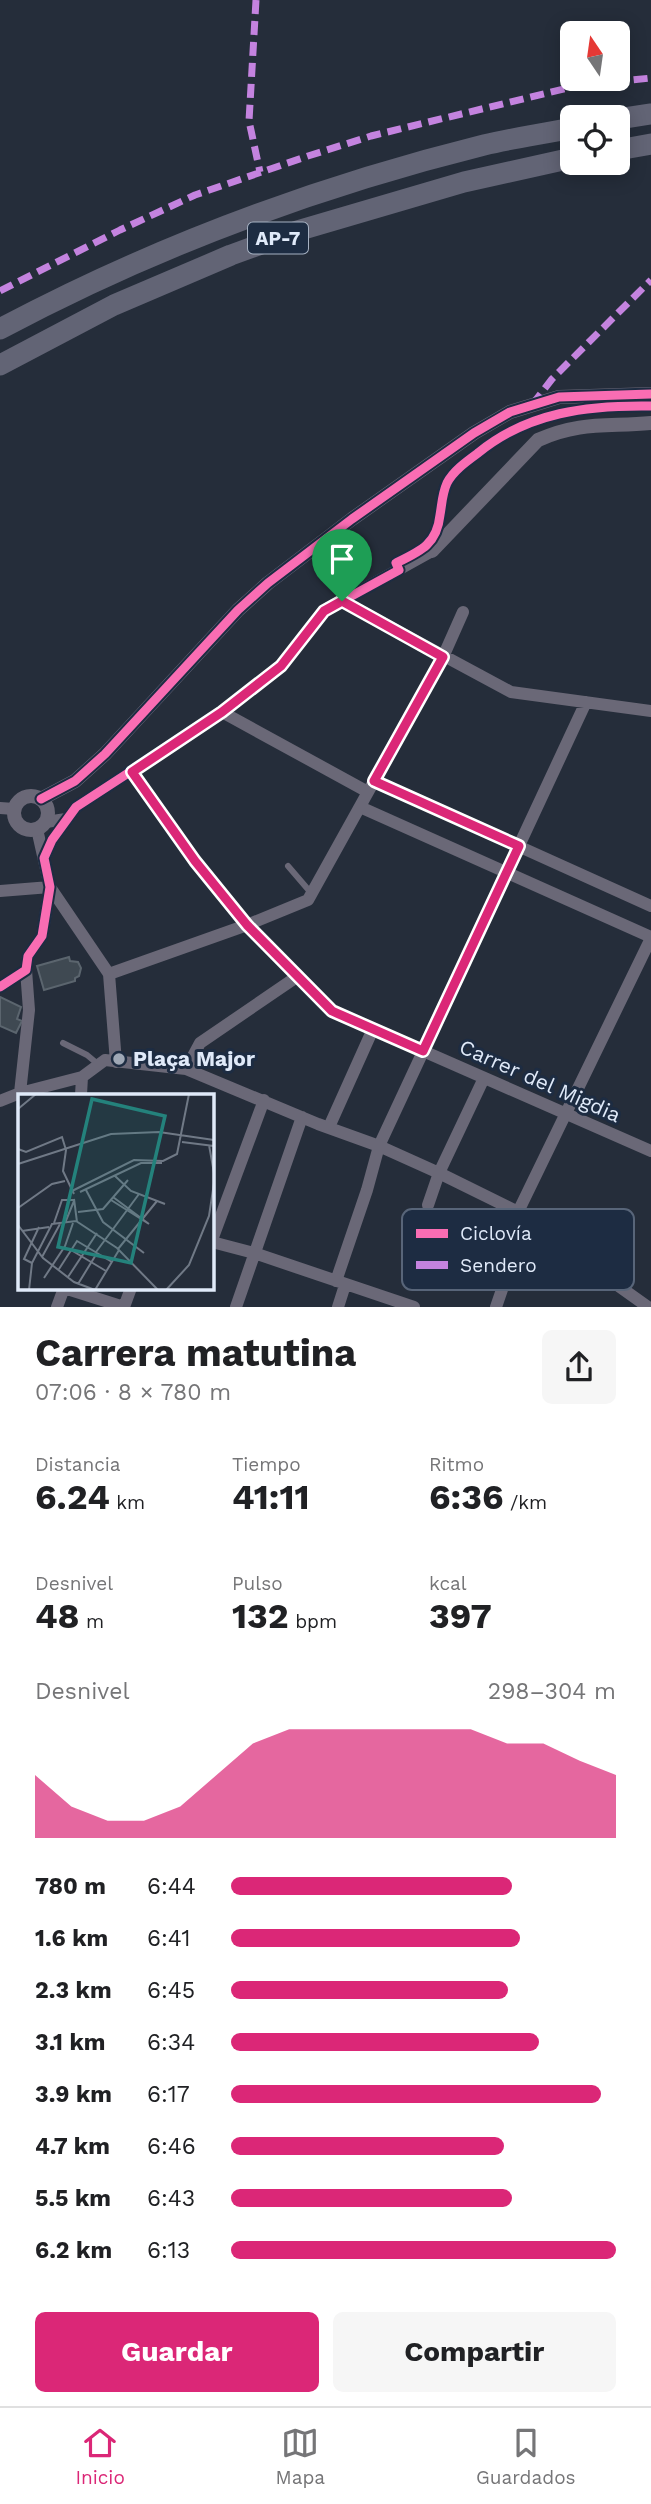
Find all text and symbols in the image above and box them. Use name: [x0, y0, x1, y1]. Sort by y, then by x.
north arrow: [560, 21, 630, 91]
map controls: [560, 21, 630, 175]
button: locate: [560, 105, 630, 175]
road number: AP-7: [248, 222, 308, 254]
pin: [312, 529, 372, 601]
icon: arrive: [323, 540, 361, 578]
street label: Carrer del Migdia: [456, 1034, 625, 1127]
place label: Plaça Major: [133, 1046, 255, 1071]
marker: Plaça Major: [111, 1051, 127, 1067]
inset map: [18, 1094, 214, 1290]
legend: [402, 1209, 634, 1290]
text: Ciclovía: [460, 1222, 532, 1245]
text: Sendero: [460, 1254, 537, 1277]
button: share: [542, 1330, 616, 1404]
text: Carrera matutina: [35, 1331, 356, 1375]
text: 07:06 · 8 × 780 m: [35, 1379, 231, 1406]
text: Distancia: [35, 1453, 121, 1476]
text: Tiempo: [232, 1453, 301, 1476]
text: Ritmo: [429, 1453, 484, 1476]
text: 6.24: [35, 1476, 110, 1518]
text: 41:11: [232, 1476, 310, 1518]
text: 6:36: [429, 1476, 503, 1518]
text: km: [110, 1491, 145, 1514]
text: /km: [503, 1491, 547, 1514]
text: Desnivel: [35, 1572, 113, 1595]
text: Pulso: [232, 1572, 283, 1595]
text: kcal: [429, 1572, 467, 1595]
text: 48: [35, 1595, 80, 1637]
text: 132: [232, 1595, 289, 1637]
text: 397: [429, 1595, 492, 1637]
text: m: [80, 1610, 104, 1633]
text: bpm: [289, 1610, 337, 1633]
text: Desnivel: [35, 1678, 130, 1705]
text: 298–304 m: [488, 1678, 616, 1705]
text: 780 m: [35, 1873, 106, 1900]
text: 6:44: [147, 1873, 196, 1900]
text: 1.6 km: [35, 1925, 108, 1952]
text: 6:41: [147, 1925, 190, 1952]
text: 2.3 km: [35, 1977, 112, 2004]
text: 6:45: [147, 1977, 195, 2004]
text: 3.1 km: [35, 2029, 105, 2056]
text: 6:34: [147, 2029, 195, 2056]
text: 3.9 km: [35, 2081, 112, 2108]
text: 6:17: [147, 2081, 190, 2108]
text: 4.7 km: [35, 2133, 110, 2160]
text: 6:46: [147, 2133, 196, 2160]
text: 5.5 km: [35, 2185, 111, 2212]
text: 6:43: [147, 2185, 195, 2212]
text: 6.2 km: [35, 2237, 112, 2264]
text: 6:13: [147, 2237, 190, 2264]
button: Guardar: [35, 2312, 319, 2392]
button: Compartir: [333, 2312, 616, 2392]
tab: Inicio: [75, 2424, 125, 2489]
tab: Mapa: [276, 2424, 325, 2489]
tab: Guardados: [476, 2424, 576, 2489]

